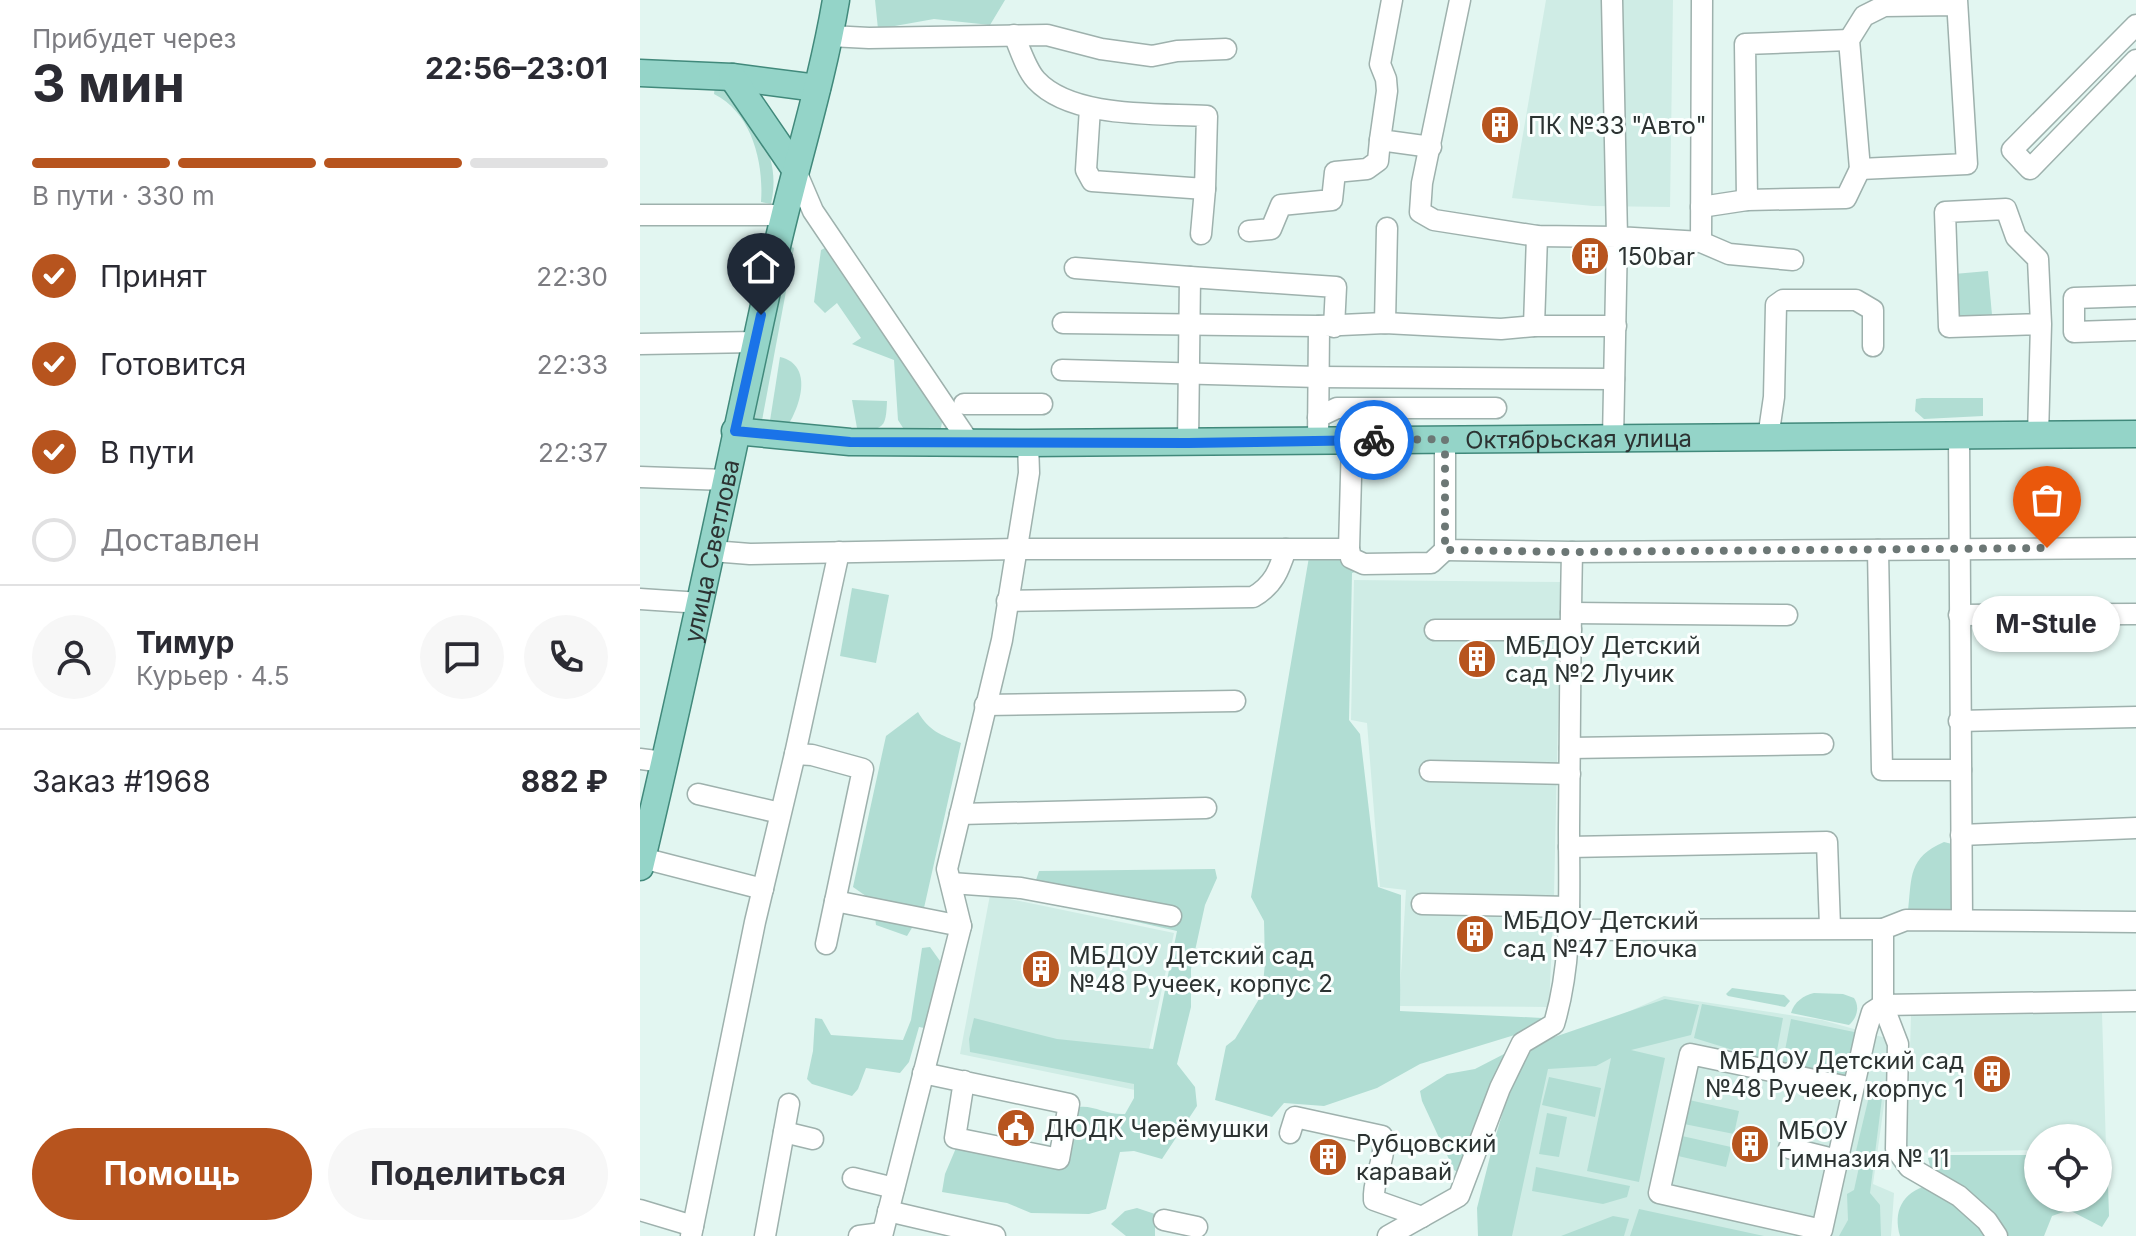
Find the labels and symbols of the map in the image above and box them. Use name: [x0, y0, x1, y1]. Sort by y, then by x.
building icon: ПК №33 "Авто": [1479, 104, 1521, 146]
place label: ПК №33 "Авто": [1528, 111, 1707, 140]
pin: [727, 233, 795, 315]
building icon: 150bar: [1569, 235, 1611, 277]
place label: 150bar: [1618, 242, 1695, 271]
courier: [1334, 400, 1414, 480]
street label: Октябрьская улица: [1465, 423, 1692, 454]
street label: улица Светлова: [677, 457, 745, 645]
pin: [2013, 466, 2081, 548]
callout: M-Stule: [1973, 596, 2121, 652]
place label: МБДОУ Детский сад №2 Лучик: [1505, 631, 1701, 688]
building icon: МБДОУ Детский сад №2 Лучик: [1456, 638, 1498, 680]
place label: МБДОУ Детский сад №47 Елочка: [1503, 906, 1699, 963]
building icon: МБДОУ Детский сад №47 Елочка: [1454, 913, 1496, 955]
place label: МБДОУ Детский сад №48 Ручеек, корпус 2: [1069, 941, 1333, 998]
building icon: МБДОУ Детский сад №48 Ручеек, корпус 2: [1020, 948, 1062, 990]
place label: МБДОУ Детский сад №48 Ручеек, корпус 1: [1705, 1046, 1964, 1103]
building icon: МБДОУ Детский сад №48 Ручеек, корпус 1: [1971, 1053, 2013, 1095]
public building icon: ДЮДК Черёмушки: [995, 1107, 1037, 1149]
place label: ДЮДК Черёмушки: [1044, 1114, 1269, 1143]
place label: МБОУ Гимназия № 11: [1778, 1116, 1949, 1173]
building icon: МБОУ Гимназия № 11: [1729, 1123, 1771, 1165]
place label: Рубцовский каравай: [1356, 1129, 1496, 1186]
building icon: Рубцовский каравай: [1307, 1136, 1349, 1178]

